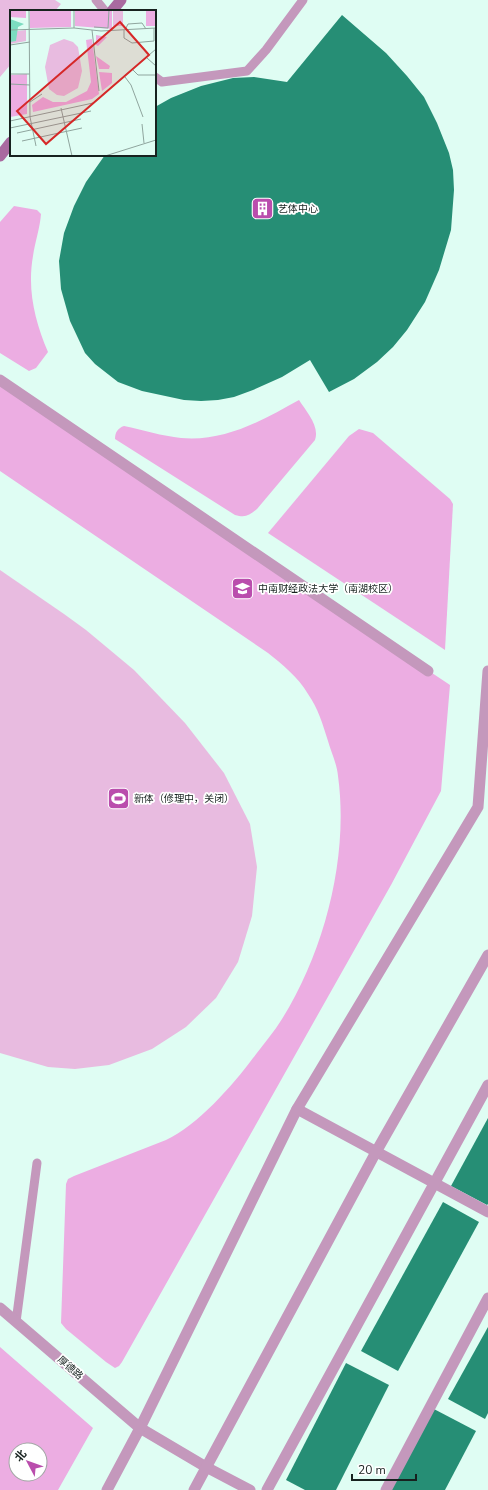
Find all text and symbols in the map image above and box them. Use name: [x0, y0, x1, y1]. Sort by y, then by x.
inset map: [10, 10, 156, 156]
building icon: 艺体中心: [250, 196, 276, 222]
place label: 艺体中心: [278, 202, 318, 216]
school or university icon: 中南财经政法大学（南湖校区）: [229, 576, 255, 602]
place label: 中南财经政法大学（南湖校区）: [258, 582, 398, 596]
sports icon: 新体（修理中，关闭）: [106, 786, 132, 812]
place label: 新体（修理中，关闭）: [134, 792, 234, 806]
street label: 厚德路: [54, 1353, 86, 1383]
north arrow: [8, 1442, 48, 1482]
text: 北: [12, 1447, 30, 1465]
scale bar: [352, 1456, 416, 1482]
text: 20 m: [358, 1462, 386, 1478]

